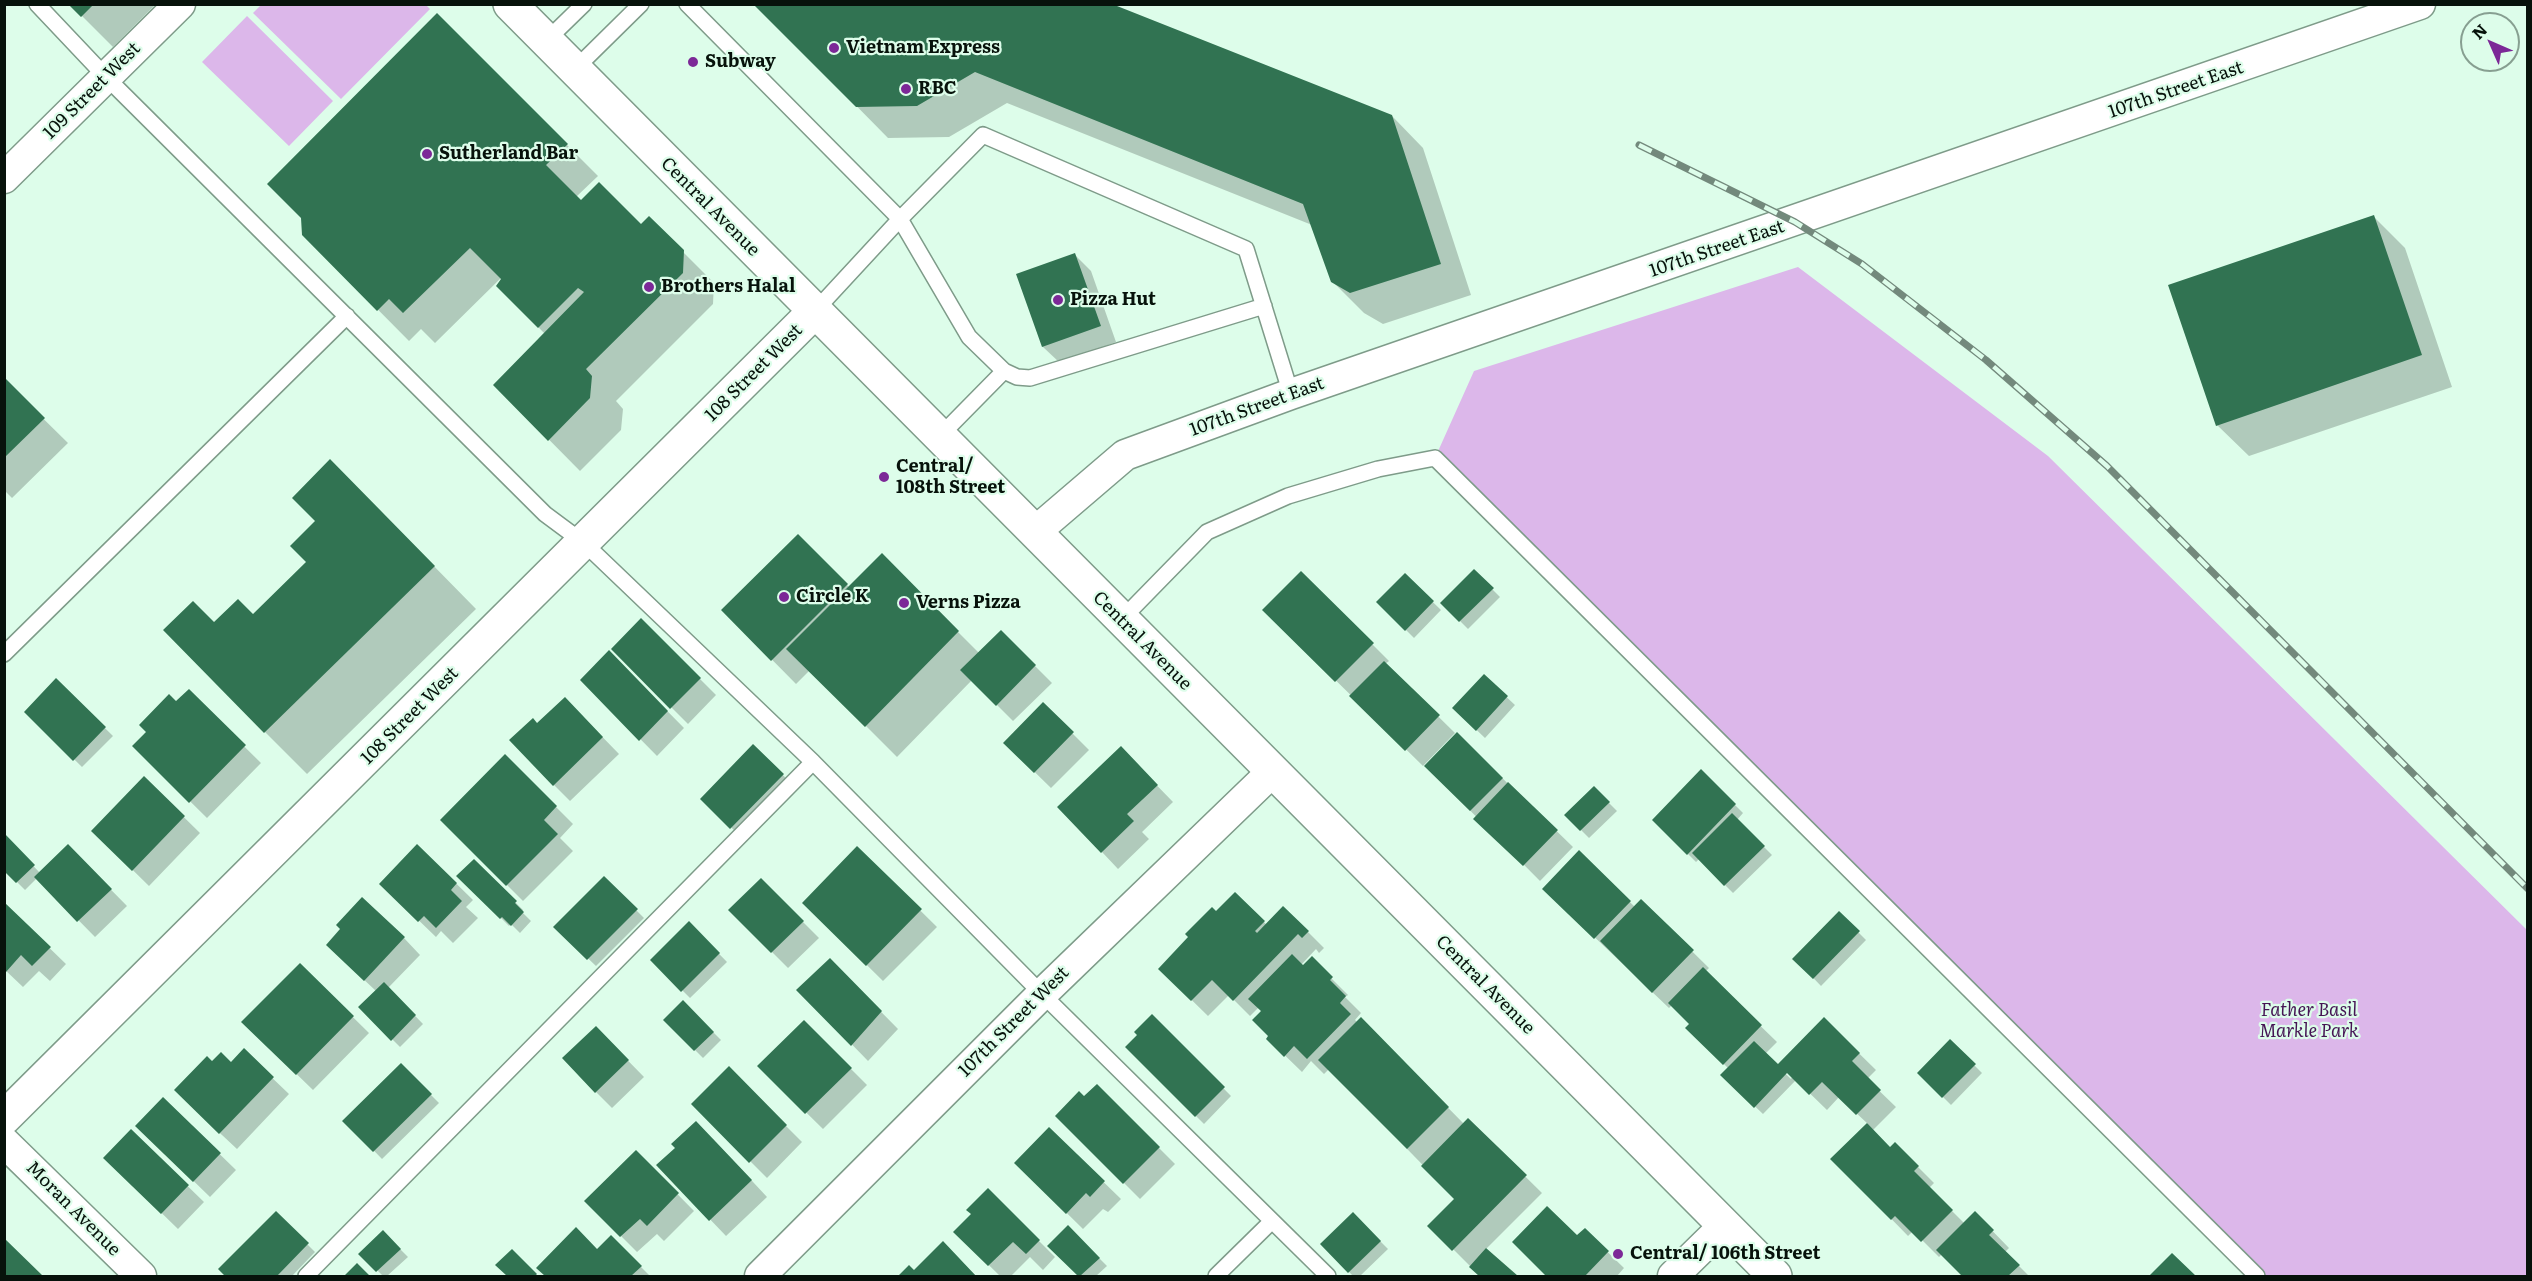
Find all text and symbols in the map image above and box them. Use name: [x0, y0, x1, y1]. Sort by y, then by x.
north arrow: [2460, 12, 2520, 72]
text: N: [2465, 17, 2492, 44]
place label: Vietnam Express: [846, 37, 1000, 59]
street label: 109 Street West: [39, 38, 145, 144]
marker: Vietnam Express: [827, 41, 841, 55]
place label: Subway: [705, 51, 776, 73]
marker: Subway: [686, 55, 700, 69]
street label: 107th Street East: [2106, 57, 2246, 123]
place label: RBC: [918, 78, 957, 100]
marker: RBC: [899, 82, 913, 96]
place label: Sutherland Bar: [439, 143, 578, 165]
marker: Sutherland Bar: [420, 147, 434, 161]
street label: Central Avenue: [656, 153, 764, 261]
street label: 107th Street East: [1647, 216, 1787, 282]
place label: Brothers Halal: [661, 276, 796, 298]
marker: Brothers Halal: [642, 280, 656, 294]
place label: Pizza Hut: [1070, 289, 1156, 311]
marker: Pizza Hut: [1051, 293, 1065, 307]
street label: 108 Street West: [701, 320, 807, 426]
street label: 107th Street East: [1187, 373, 1327, 441]
place label: Central/ 108th Street: [896, 456, 1005, 498]
marker: Central/ 108th Street: [877, 470, 891, 484]
place label: Circle K: [796, 586, 869, 608]
street label: Central Avenue: [1088, 587, 1196, 695]
marker: Circle K: [777, 590, 791, 604]
place label: Verns Pizza: [916, 592, 1021, 614]
marker: Verns Pizza: [897, 596, 911, 610]
street label: 108 Street West: [357, 663, 463, 769]
street label: Central Avenue: [1431, 931, 1539, 1039]
street label: 107th Street West: [954, 962, 1074, 1082]
park label: Father Basil Markle Park: [2259, 1000, 2359, 1042]
street label: Moran Avenue: [21, 1157, 125, 1261]
place label: Central/ 106th Street: [1630, 1243, 1820, 1265]
marker: Central/ 106th Street: [1611, 1247, 1625, 1261]

